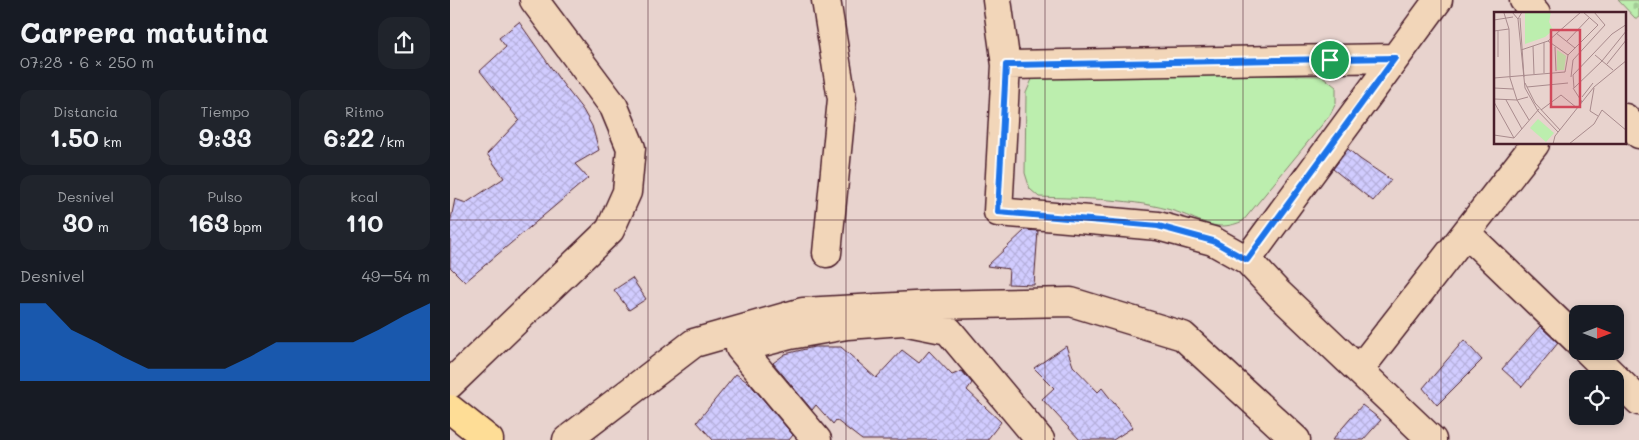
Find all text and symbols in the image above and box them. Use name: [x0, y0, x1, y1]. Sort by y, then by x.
inset map: [1494, 12, 1626, 145]
text: Carrera matutina: [20, 14, 269, 50]
button: share: [378, 17, 430, 69]
pin: [1309, 39, 1351, 81]
icon: arrive: [1316, 46, 1344, 74]
text: 07:28 · 6 × 250 m: [20, 51, 154, 72]
text: Distancia: [53, 102, 118, 121]
text: Tiempo: [201, 102, 249, 121]
text: Ritmo: [345, 102, 384, 121]
text: 1.50: [49, 121, 99, 153]
text: 9:33: [199, 121, 251, 153]
text: 6:22: [324, 121, 375, 153]
text: km: [99, 132, 122, 151]
text: /km: [375, 132, 405, 151]
text: Desnivel: [57, 187, 114, 206]
text: Pulso: [208, 187, 242, 206]
text: kcal: [350, 187, 378, 206]
text: 30: [62, 206, 93, 238]
text: 163: [188, 206, 229, 238]
text: 110: [345, 206, 383, 238]
text: m: [93, 217, 109, 236]
text: bpm: [229, 217, 262, 236]
text: Desnivel: [20, 265, 85, 286]
text: 49–54 m: [361, 265, 430, 286]
north arrow: [1569, 305, 1624, 360]
map controls: [1569, 305, 1624, 425]
button: locate: [1569, 370, 1624, 425]

